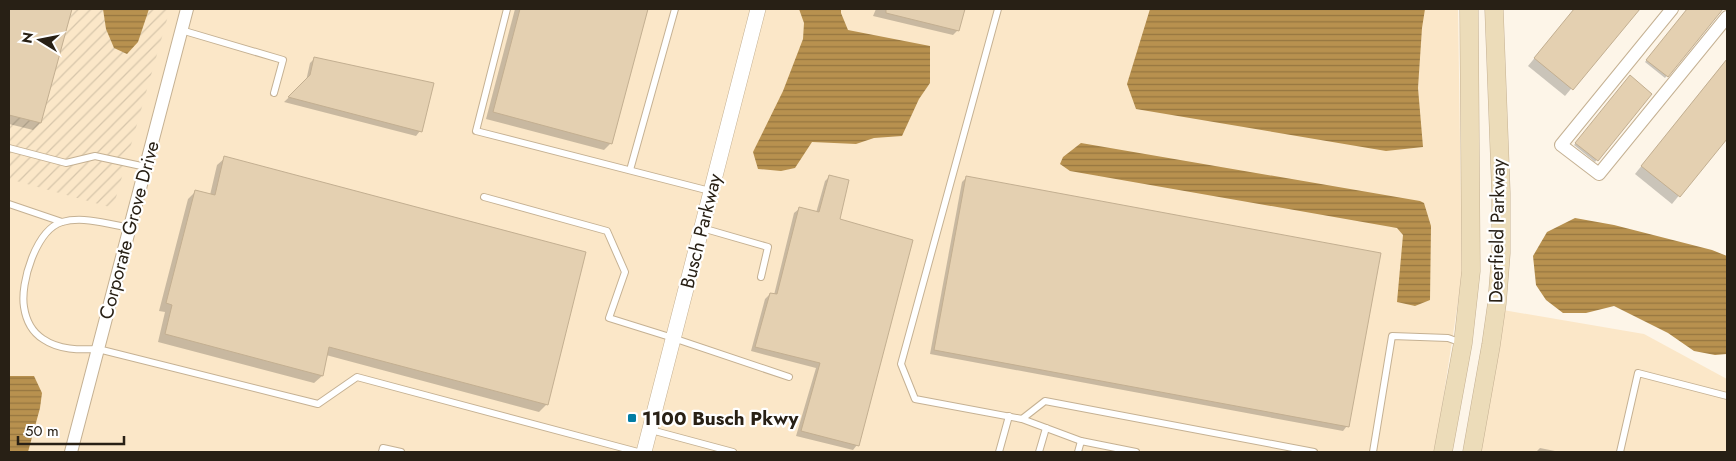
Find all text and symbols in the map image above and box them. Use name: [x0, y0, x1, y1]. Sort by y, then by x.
north arrow: [15, 15, 65, 65]
text: N: [16, 31, 38, 45]
street label: Corporate Grove Drive: [92, 138, 166, 322]
street label: Deerfield Parkway: [1482, 158, 1512, 303]
street label: Busch Parkway: [674, 170, 728, 291]
place label: 1100 Busch Pkwy: [642, 405, 799, 432]
marker: 1100 Busch Pkwy: [626, 412, 638, 424]
scale bar: [18, 414, 124, 446]
text: 50 m: [25, 420, 59, 442]

